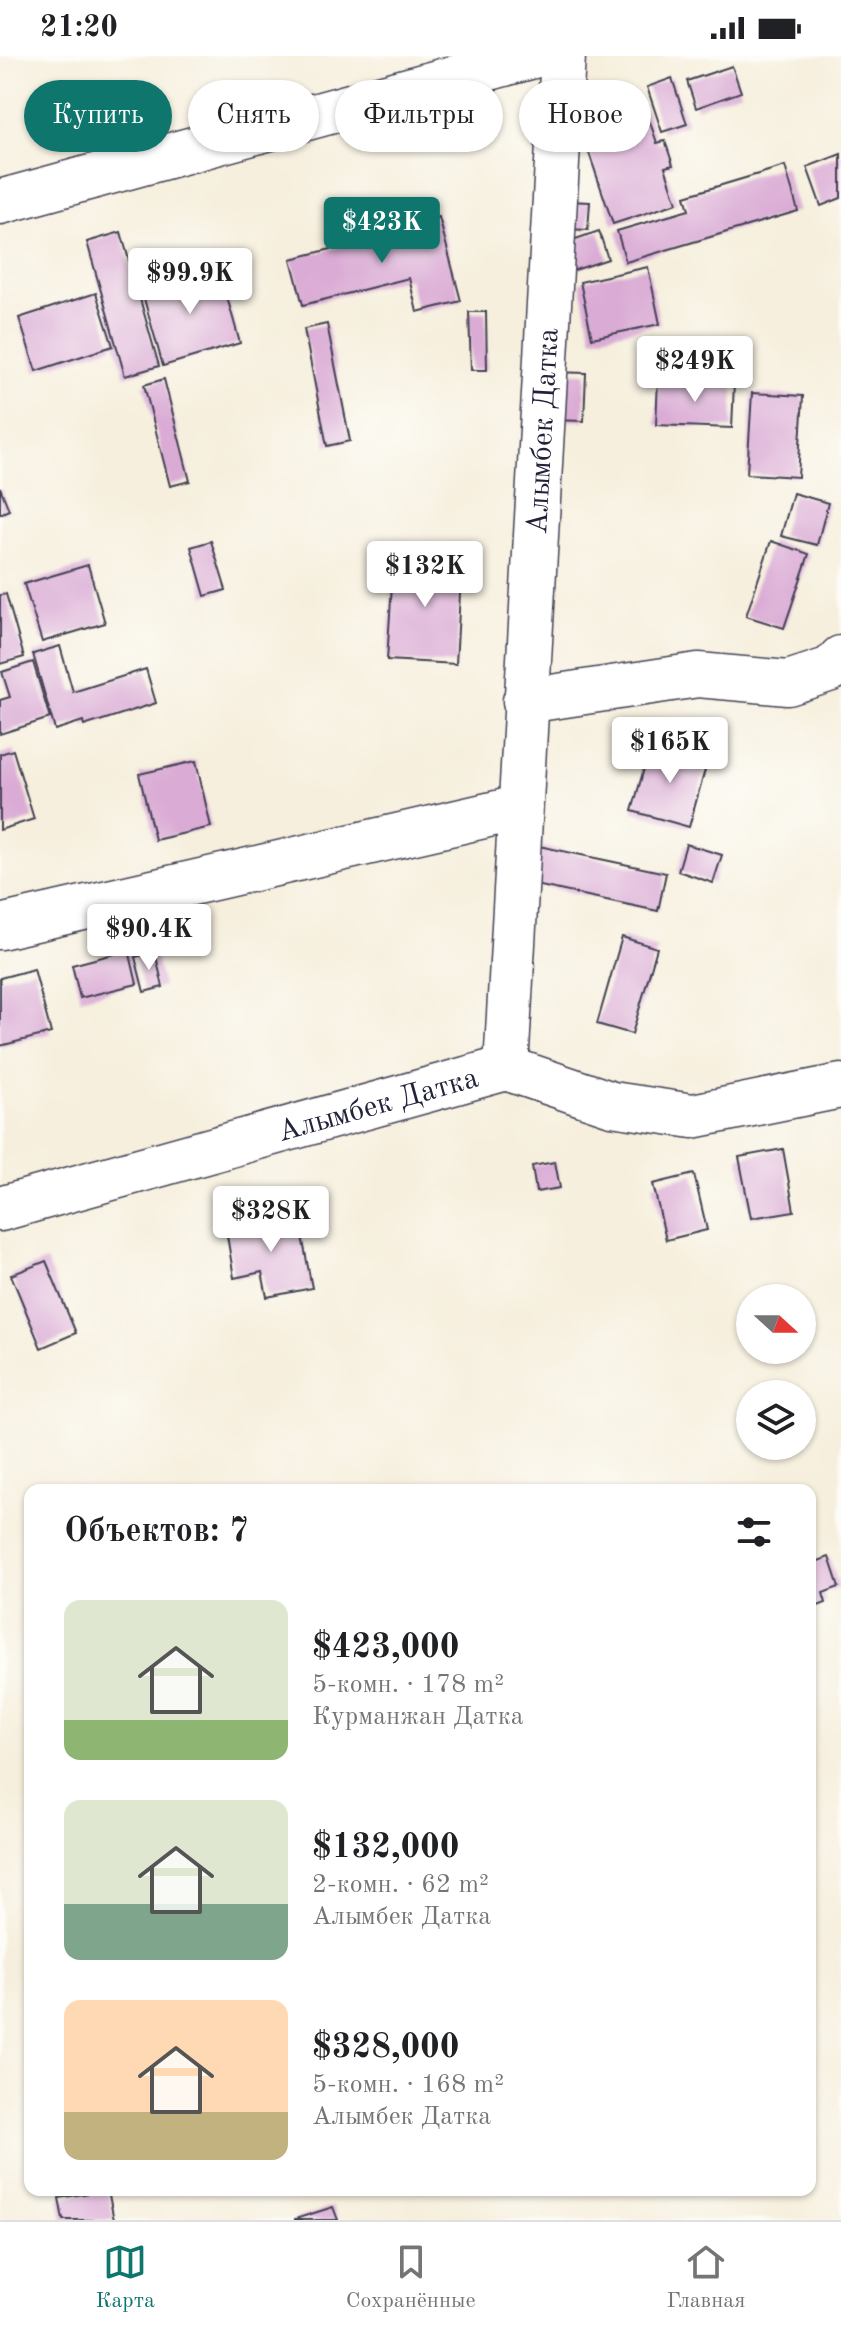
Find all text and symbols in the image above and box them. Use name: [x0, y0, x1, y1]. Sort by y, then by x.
text: 21:20: [40, 13, 118, 43]
chip: Купить: [24, 80, 172, 152]
chip: Снять: [188, 80, 319, 152]
chip: Фильтры: [335, 80, 503, 152]
chip: Новое: [519, 80, 651, 152]
pin: $423K: [326, 197, 438, 265]
text: $423K: [342, 210, 422, 236]
pin: $99.9K: [125, 248, 255, 316]
text: $99.9K: [146, 261, 234, 287]
street label: Алымбек Датка: [523, 327, 565, 535]
pin: $249K: [639, 336, 751, 404]
text: $249K: [655, 349, 735, 375]
pin: $132K: [369, 541, 481, 609]
text: $132K: [385, 554, 465, 580]
pin: $165K: [614, 717, 726, 785]
text: $165K: [630, 730, 710, 756]
pin: $90.4K: [84, 904, 214, 972]
text: $90.4K: [105, 917, 193, 943]
street label: Алымбек Датка: [274, 1063, 482, 1148]
pin: $328K: [215, 1186, 327, 1254]
text: $328K: [231, 1199, 311, 1225]
north arrow: [736, 1284, 816, 1364]
map controls: [736, 1284, 816, 1460]
button: layers: [736, 1380, 816, 1460]
icon: filters: [732, 1510, 776, 1554]
text: Объектов: 7: [64, 1515, 249, 1549]
text: $423,000: [312, 1631, 460, 1665]
icon: home: [128, 1632, 224, 1728]
text: 5-комн. · 178 m²: [312, 1672, 504, 1698]
text: Курманжан Датка: [312, 1704, 524, 1730]
text: $132,000: [312, 1831, 460, 1865]
icon: home: [128, 1832, 224, 1928]
text: 2-комн. · 62 m²: [312, 1872, 489, 1898]
text: Алымбек Датка: [312, 1904, 491, 1930]
text: $328,000: [312, 2031, 460, 2065]
icon: home: [128, 2032, 224, 2128]
text: 5-комн. · 168 m²: [312, 2072, 504, 2098]
text: Алымбек Датка: [312, 2104, 491, 2130]
tab: Карта: [95, 2240, 155, 2315]
tab: Сохранённые: [346, 2240, 476, 2315]
tab: Главная: [666, 2240, 746, 2315]

